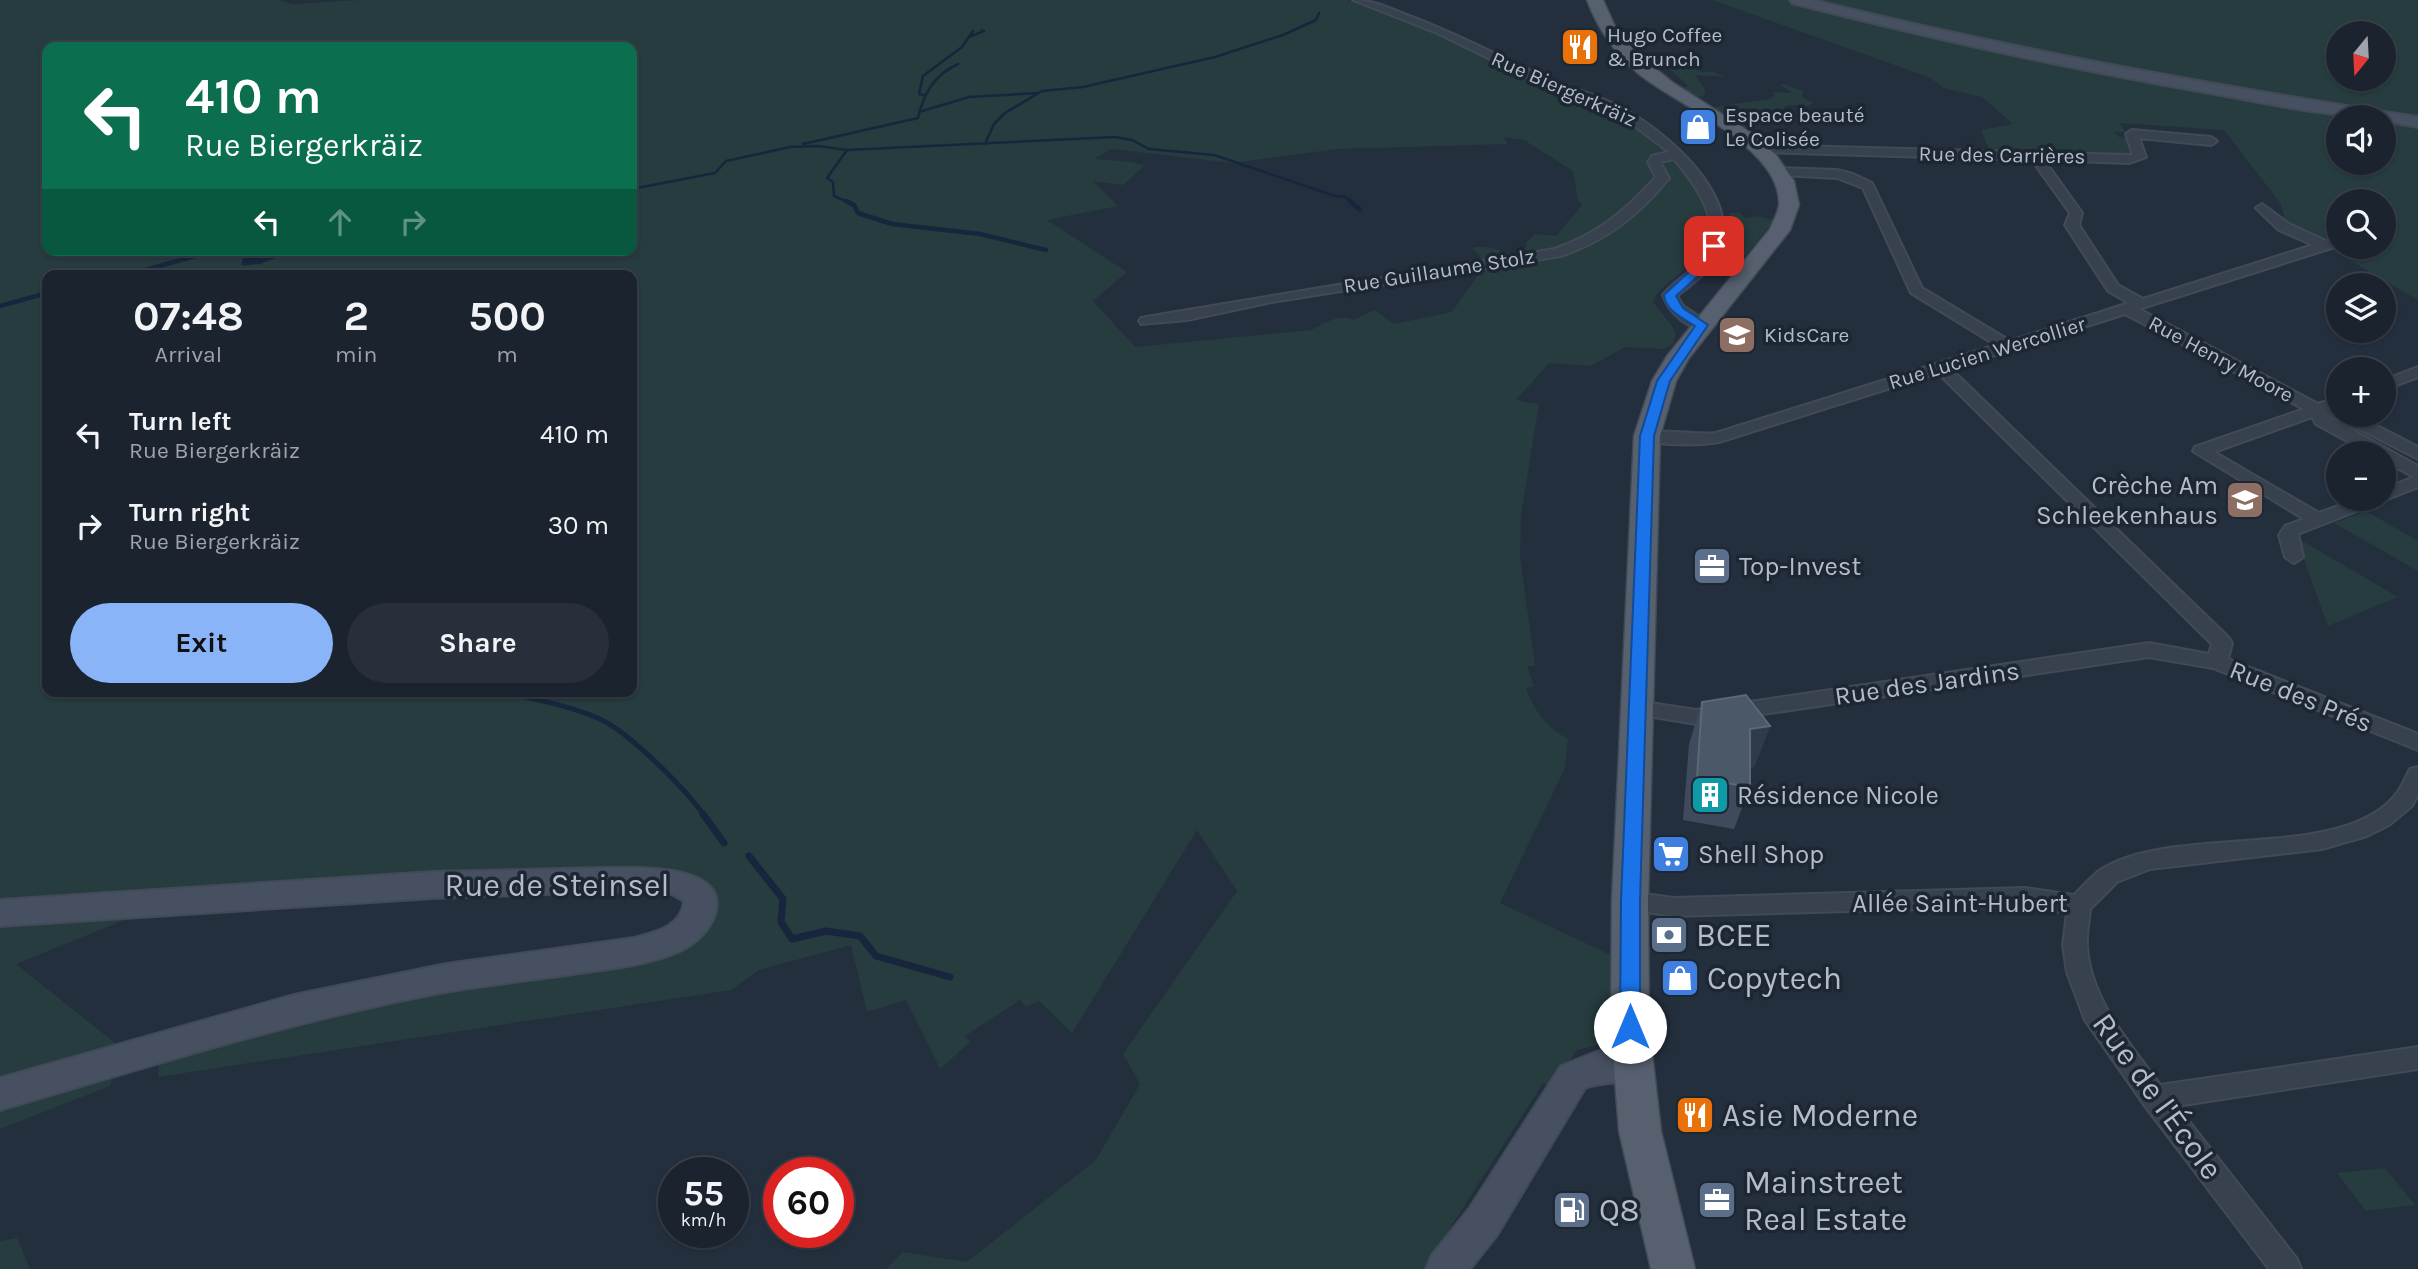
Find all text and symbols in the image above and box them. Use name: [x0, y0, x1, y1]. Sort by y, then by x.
north arrow: [2326, 21, 2396, 91]
map controls: [2326, 21, 2396, 511]
place label: Hugo Coffee & Brunch: [1607, 23, 1722, 71]
restaurant icon: Hugo Coffee & Brunch: [1559, 26, 1601, 68]
street label: Rue Biergerkräiz: [1488, 46, 1640, 132]
text: 410 m: [185, 68, 322, 125]
icon: left: [70, 70, 161, 161]
place label: Espace beauté Le Colisée: [1725, 103, 1864, 151]
button: sound: [2326, 105, 2396, 175]
shop icon: Espace beauté Le Colisée: [1677, 106, 1719, 148]
text: Rue Biergerkräiz: [185, 127, 423, 164]
street label: Rue des Carrières: [1918, 142, 2086, 168]
button: search: [2326, 189, 2396, 259]
icon: left: [248, 203, 286, 241]
icon: ahead: [321, 203, 359, 241]
icon: right: [394, 203, 432, 241]
pin: [1684, 216, 1744, 276]
icon: arrive: [1695, 227, 1733, 265]
street label: Rue Guillaume Stolz: [1342, 244, 1536, 298]
button: layers: [2326, 273, 2396, 343]
text: 07:48: [133, 291, 244, 341]
text: 2: [343, 291, 369, 341]
text: 500: [468, 291, 546, 341]
street label: Rue Lucien Wercollier: [1886, 311, 2089, 394]
street label: Rue Henry Moore: [2145, 311, 2297, 407]
school or university icon: KidsCare: [1716, 314, 1758, 356]
place label: KidsCare: [1764, 323, 1849, 347]
text: Arrival: [155, 341, 222, 368]
text: min: [335, 341, 377, 368]
text: m: [496, 341, 518, 368]
button: +: [2326, 357, 2396, 427]
text: Turn left: [129, 406, 231, 437]
icon: left: [70, 416, 108, 454]
text: 410 m: [540, 419, 609, 450]
text: Rue Biergerkräiz: [129, 437, 300, 464]
button: −: [2326, 441, 2396, 511]
place label: Crèche Am Schleekenhaus: [2036, 470, 2218, 531]
school or university icon: Crèche Am Schleekenhaus: [2224, 479, 2266, 521]
text: Turn right: [129, 497, 250, 528]
icon: right: [70, 507, 108, 545]
text: 30 m: [548, 510, 609, 541]
text: Rue Biergerkräiz: [129, 528, 300, 555]
office icon: Top-Invest: [1691, 545, 1733, 587]
place label: Top-Invest: [1739, 551, 1861, 582]
button: Exit: [70, 603, 333, 683]
button: Share: [347, 603, 609, 683]
street label: Rue des Prés: [2225, 654, 2376, 739]
street label: Rue des Jardins: [1833, 655, 2022, 712]
building icon: Résidence Nicole: [1689, 774, 1731, 816]
place label: Résidence Nicole: [1737, 780, 1939, 811]
supermarket icon: Shell Shop: [1650, 833, 1692, 875]
place label: Shell Shop: [1698, 839, 1824, 870]
street label: Rue de Steinsel: [445, 867, 669, 904]
street label: Allée Saint-Hubert: [1852, 888, 2068, 919]
bank icon: BCEE: [1648, 914, 1690, 956]
place label: BCEE: [1696, 917, 1771, 954]
shop icon: Copytech: [1659, 957, 1701, 999]
place label: Copytech: [1707, 960, 1842, 997]
position arrow: [1593, 990, 1667, 1064]
street label: Rue de l'École: [2085, 1005, 2232, 1187]
restaurant icon: Asie Moderne: [1674, 1094, 1716, 1136]
place label: Asie Moderne: [1722, 1097, 1918, 1134]
speed limit sign: 60: [763, 1157, 854, 1248]
place label: Mainstreet Real Estate: [1744, 1164, 1907, 1238]
text: 55: [683, 1173, 724, 1214]
office icon: Mainstreet Real Estate: [1696, 1179, 1738, 1221]
fuel station icon: Q8: [1551, 1189, 1593, 1231]
place label: Q8: [1599, 1192, 1640, 1229]
text: km/h: [681, 1209, 726, 1231]

